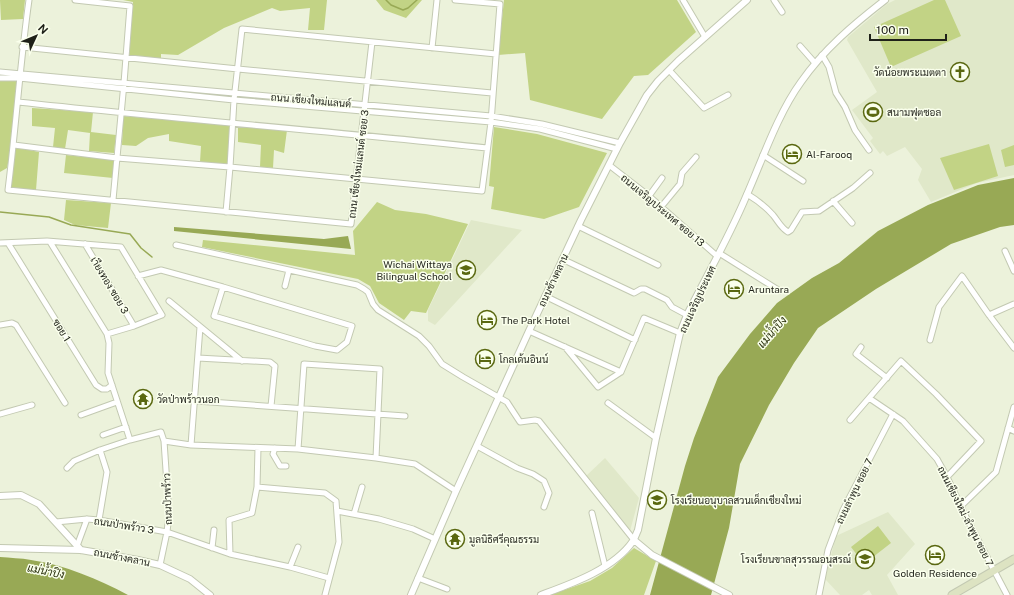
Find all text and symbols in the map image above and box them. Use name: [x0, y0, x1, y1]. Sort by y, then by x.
north arrow: [16, 16, 56, 56]
scale bar: [870, 16, 946, 42]
text: N: [36, 22, 50, 36]
text: 100 m: [876, 23, 909, 37]
church icon: วัดน้อยพระเมตตา: [949, 61, 971, 83]
place label: วัดน้อยพระเมตตา: [873, 66, 946, 78]
street label: ถนน เชียงใหม่แลนด์: [270, 90, 352, 109]
sports icon: สนามฟุตซอล: [862, 101, 884, 123]
place label: สนามฟุตซอล: [887, 106, 941, 120]
street label: ถนน เชียงใหม่แลนด์ ซอย 3: [344, 109, 371, 219]
hotel icon: Al-Farooq: [781, 143, 803, 165]
place label: Al-Farooq: [806, 148, 852, 160]
street label: ถนนเจริญประเทศ ซอย 13: [618, 171, 707, 249]
street label: ถนนช้างคลาน: [536, 252, 570, 308]
street label: เาียงทอง ซอย 3: [88, 254, 132, 316]
place label: Wichai Wittaya Bilingual School: [376, 258, 452, 282]
school or university icon: Wichai Wittaya Bilingual School: [455, 259, 477, 281]
street label: ถนนเจริญประเทศ: [676, 263, 719, 335]
hotel icon: Aruntara: [723, 278, 745, 300]
place label: Aruntara: [748, 283, 789, 295]
hotel icon: The Park Hotel: [476, 309, 498, 331]
water label: แม่น้ำปิง: [751, 311, 789, 350]
place label: The Park Hotel: [501, 314, 570, 326]
street label: ซอย 1: [50, 317, 74, 343]
hotel icon: โกลเด้นอินน์: [474, 348, 496, 370]
place label: โกลเด้นอินน์: [498, 352, 548, 365]
temple icon: วัดป่าพร้าวนอก: [132, 388, 154, 410]
place label: วัดป่าพร้าวนอก: [157, 393, 220, 405]
street label: ถนนลำพูน ซอย 7: [833, 456, 877, 527]
street label: ถนนเชียงใหม่-ลำพูน ซอย 7: [934, 464, 997, 569]
street label: ถนนป่าพร้าว: [160, 473, 174, 525]
school or university icon: โรงเรียนอนุบาลสวนเด็กเชียงใหม่: [646, 489, 668, 511]
place label: โรงเรียนอนุบาลสวนเด็กเชียงใหม่: [670, 493, 801, 508]
street label: ถนนป่าพร้าว 3: [93, 514, 155, 536]
temple icon: มูลนิธิศรีคุณธรรม: [444, 528, 466, 550]
place label: มูลนิธิศรีคุณธรรม: [469, 533, 539, 547]
hotel icon: Golden Residence: [924, 544, 946, 566]
street label: ถนนช้างคลาน: [93, 546, 151, 568]
school or university icon: โรงเรียนขาลสุวรรณอนุสรณ์: [854, 548, 876, 570]
place label: โรงเรียนขาลสุวรรณอนุสรณ์: [740, 552, 851, 567]
water label: แม่น้ำปิง: [26, 557, 67, 580]
place label: Golden Residence: [893, 567, 977, 579]

